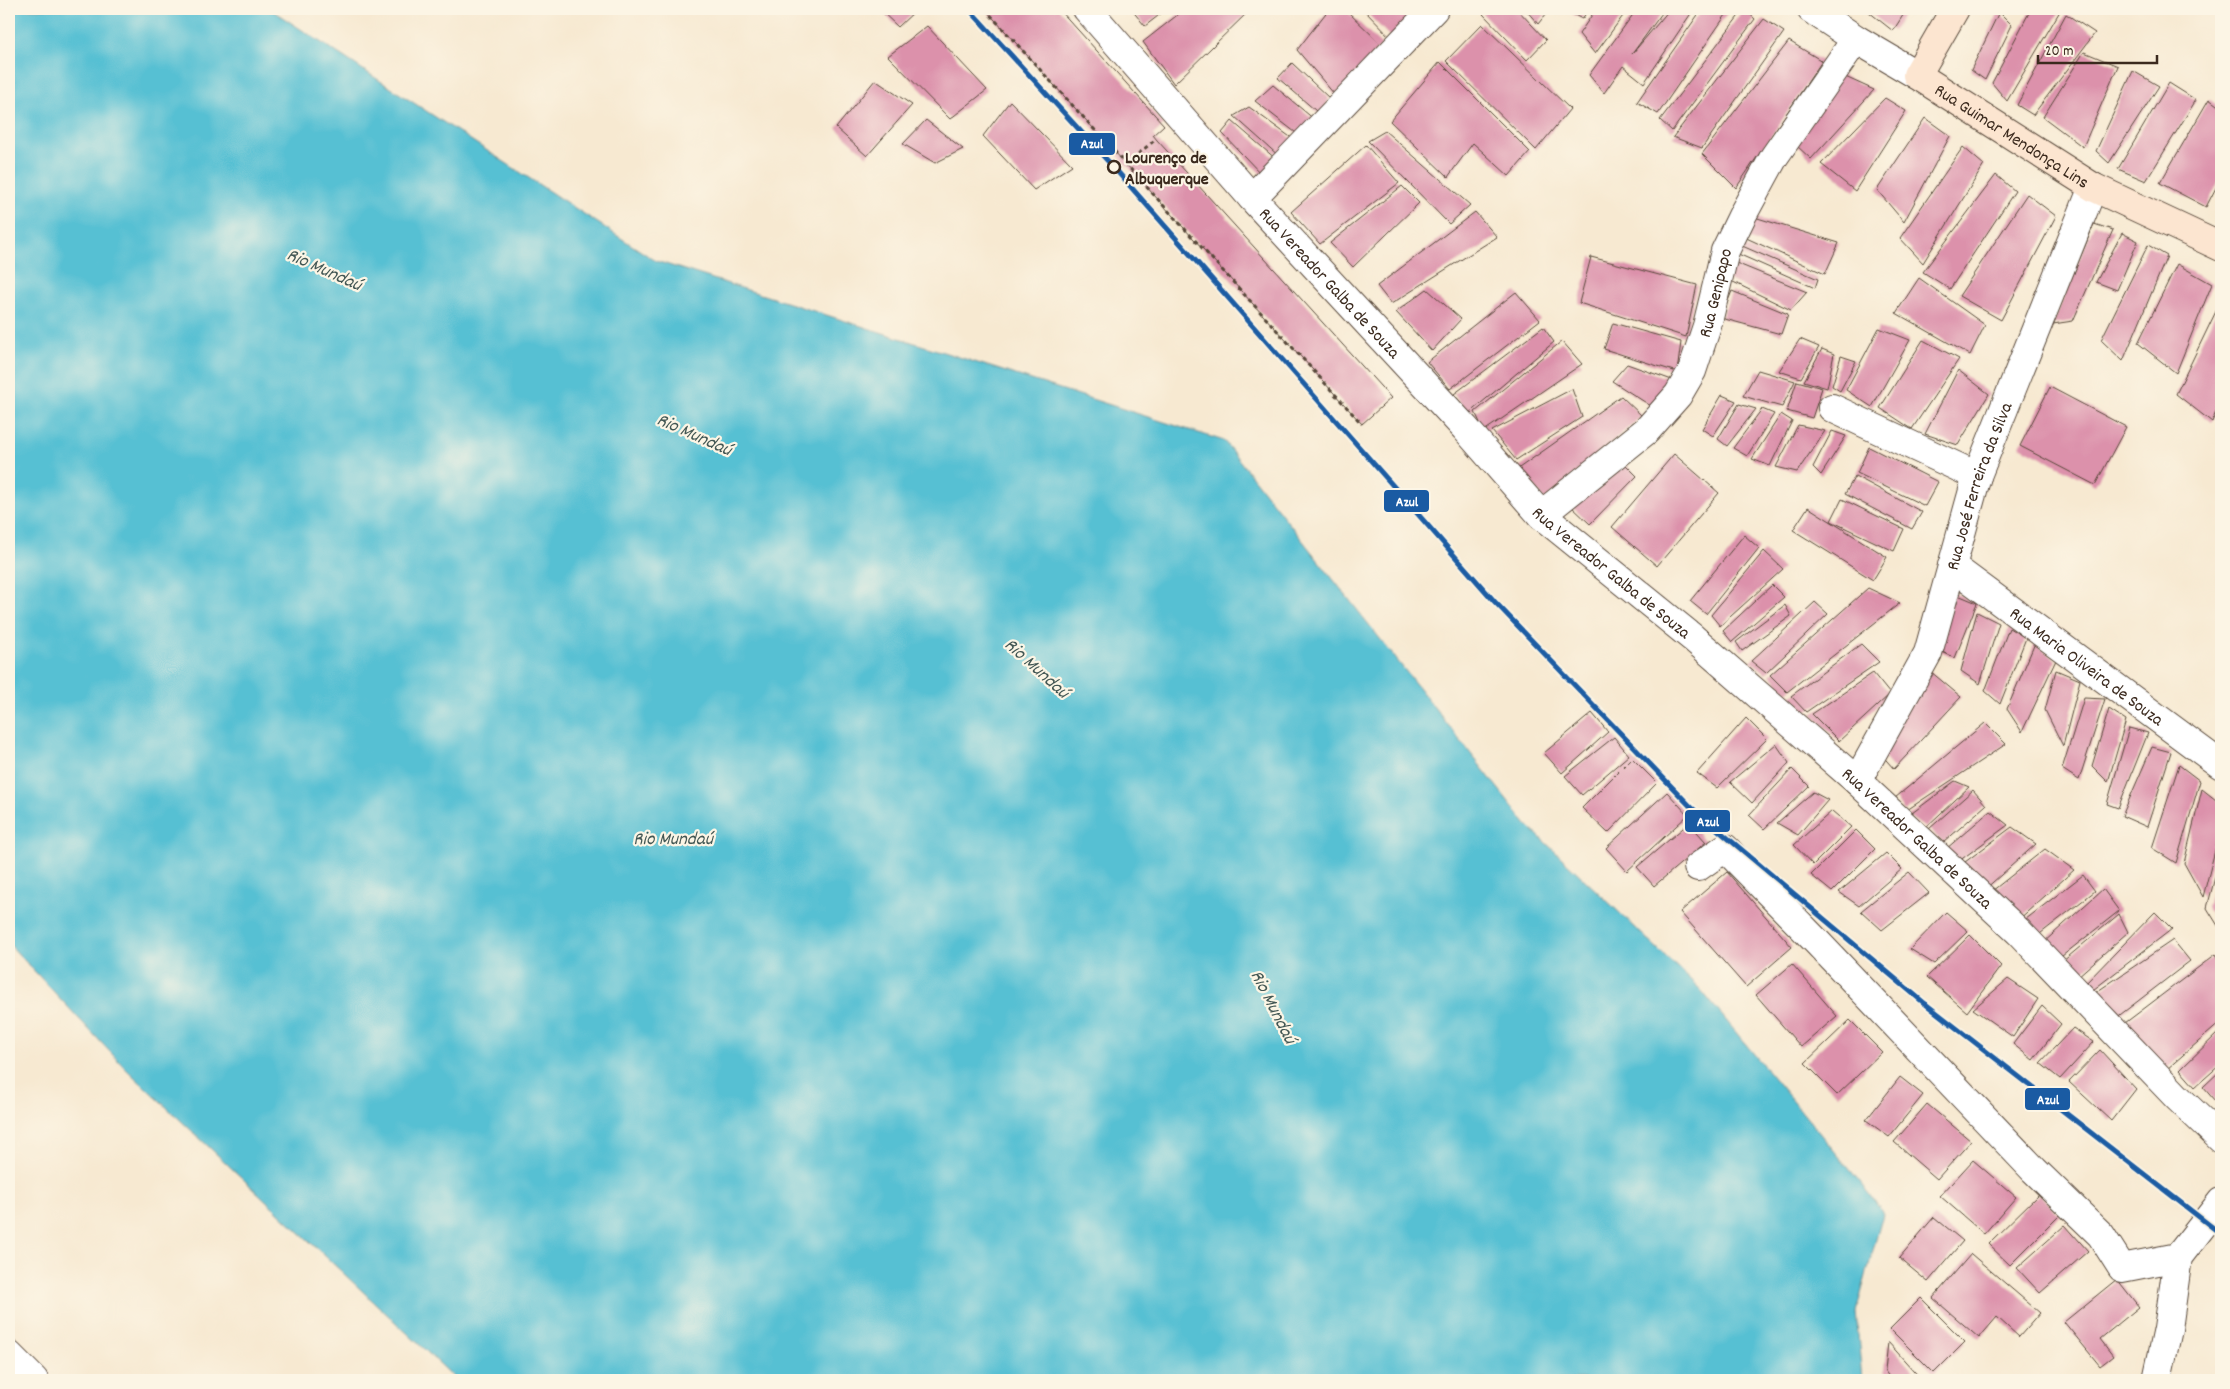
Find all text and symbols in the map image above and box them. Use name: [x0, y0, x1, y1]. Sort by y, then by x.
scale bar: [2038, 32, 2156, 64]
text: 20 m: [2045, 41, 2073, 63]
street label: Rua Guimar Mendonça Lins: [1929, 79, 2093, 196]
line badge: Azul: [1068, 132, 1116, 156]
text: Azul: [1081, 135, 1104, 155]
place label: Lourenço de Albuquerque: [1125, 147, 1209, 193]
marker: Lourenço de Albuquerque: [1107, 160, 1121, 174]
street label: Rua Vereador Galba de Souza: [1252, 203, 1405, 366]
water label: Rio Mundaú: [282, 243, 368, 301]
street label: Rua Genipapo: [1694, 246, 1740, 341]
street label: Rua José Ferreira da Silva: [1942, 399, 2020, 573]
water label: Rio Mundaú: [652, 408, 738, 466]
line badge: Azul: [1383, 489, 1430, 513]
text: Azul: [1396, 493, 1419, 513]
street label: Rua Vereador Galba de Souza: [1525, 503, 1695, 647]
street label: Rua Maria Oliveira de Souza: [2003, 603, 2168, 734]
water label: Rio Mundaú: [997, 633, 1076, 708]
street label: Rua Vereador Galba de Souza: [1835, 763, 1997, 916]
line badge: Azul: [1684, 809, 1731, 833]
text: Azul: [1697, 813, 1720, 833]
water label: Rio Mundaú: [633, 827, 716, 854]
water label: Rio Mundaú: [1242, 966, 1303, 1052]
line badge: Azul: [2024, 1087, 2071, 1111]
text: Azul: [2037, 1091, 2060, 1111]

